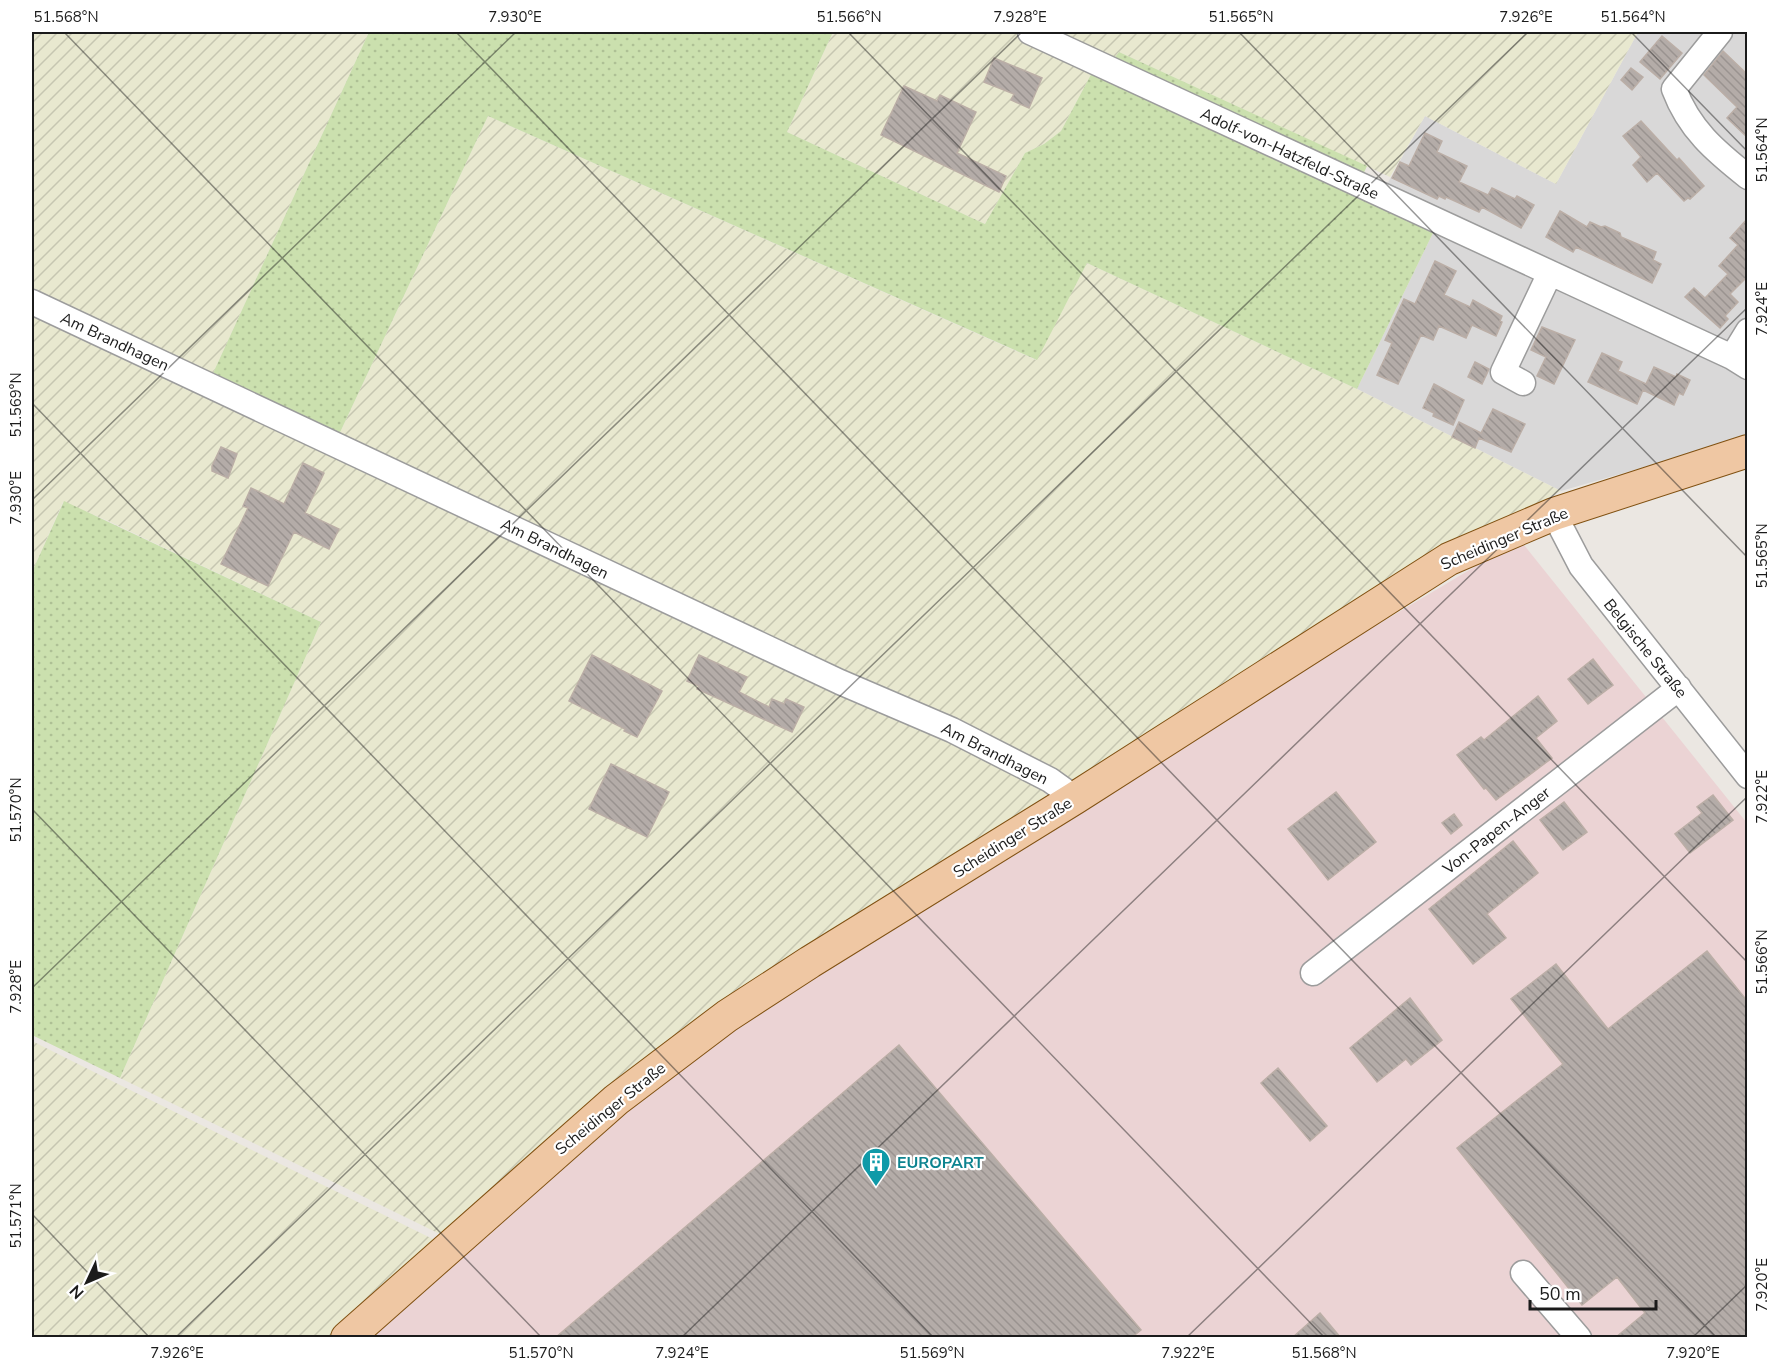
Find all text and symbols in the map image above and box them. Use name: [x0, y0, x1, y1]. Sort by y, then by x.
text: 51.568°N: [33, 7, 99, 27]
text: 7.930°E: [488, 7, 542, 27]
text: 51.566°N: [816, 7, 882, 27]
text: 7.928°E: [993, 7, 1047, 27]
text: 51.565°N: [1208, 7, 1274, 27]
text: 7.926°E: [1499, 7, 1553, 27]
text: 51.564°N: [1600, 7, 1666, 27]
street label: Adolf-von-Hatzfeld-Straße: [1197, 103, 1382, 205]
text: 51.564°N: [1752, 117, 1772, 183]
text: 7.924°E: [1752, 282, 1772, 336]
street label: Am Brandhagen: [57, 307, 172, 377]
text: 51.569°N: [6, 372, 26, 438]
text: 7.930°E: [6, 471, 26, 525]
street label: Scheidinger Straße: [1437, 502, 1571, 576]
street label: Am Brandhagen: [497, 513, 612, 585]
text: 51.565°N: [1752, 523, 1772, 589]
street label: Belgische Straße: [1598, 594, 1692, 703]
street label: Am Brandhagen: [937, 717, 1052, 790]
text: 7.922°E: [1752, 770, 1772, 824]
text: 51.570°N: [6, 777, 26, 843]
street label: Von-Papen-Anger: [1437, 782, 1555, 880]
street label: Scheidinger Straße: [949, 792, 1076, 883]
text: 51.566°N: [1752, 929, 1772, 995]
text: 7.928°E: [6, 960, 26, 1014]
street label: Scheidinger Straße: [551, 1057, 671, 1160]
building icon: EUROPART: [860, 1146, 892, 1188]
place label: EUROPART: [897, 1152, 984, 1174]
text: 51.571°N: [6, 1183, 26, 1249]
north arrow: [57, 1252, 117, 1312]
text: 7.920°E: [1752, 1258, 1772, 1312]
scale bar: [1530, 1273, 1656, 1311]
text: N: [65, 1280, 89, 1304]
text: 50 m: [1539, 1282, 1581, 1306]
text: 7.926°E: [150, 1343, 204, 1363]
text: 51.570°N: [508, 1343, 574, 1363]
text: 7.924°E: [655, 1343, 709, 1363]
text: 51.569°N: [899, 1343, 965, 1363]
text: 7.922°E: [1161, 1343, 1215, 1363]
text: 51.568°N: [1291, 1343, 1357, 1363]
text: 7.920°E: [1666, 1343, 1720, 1363]

